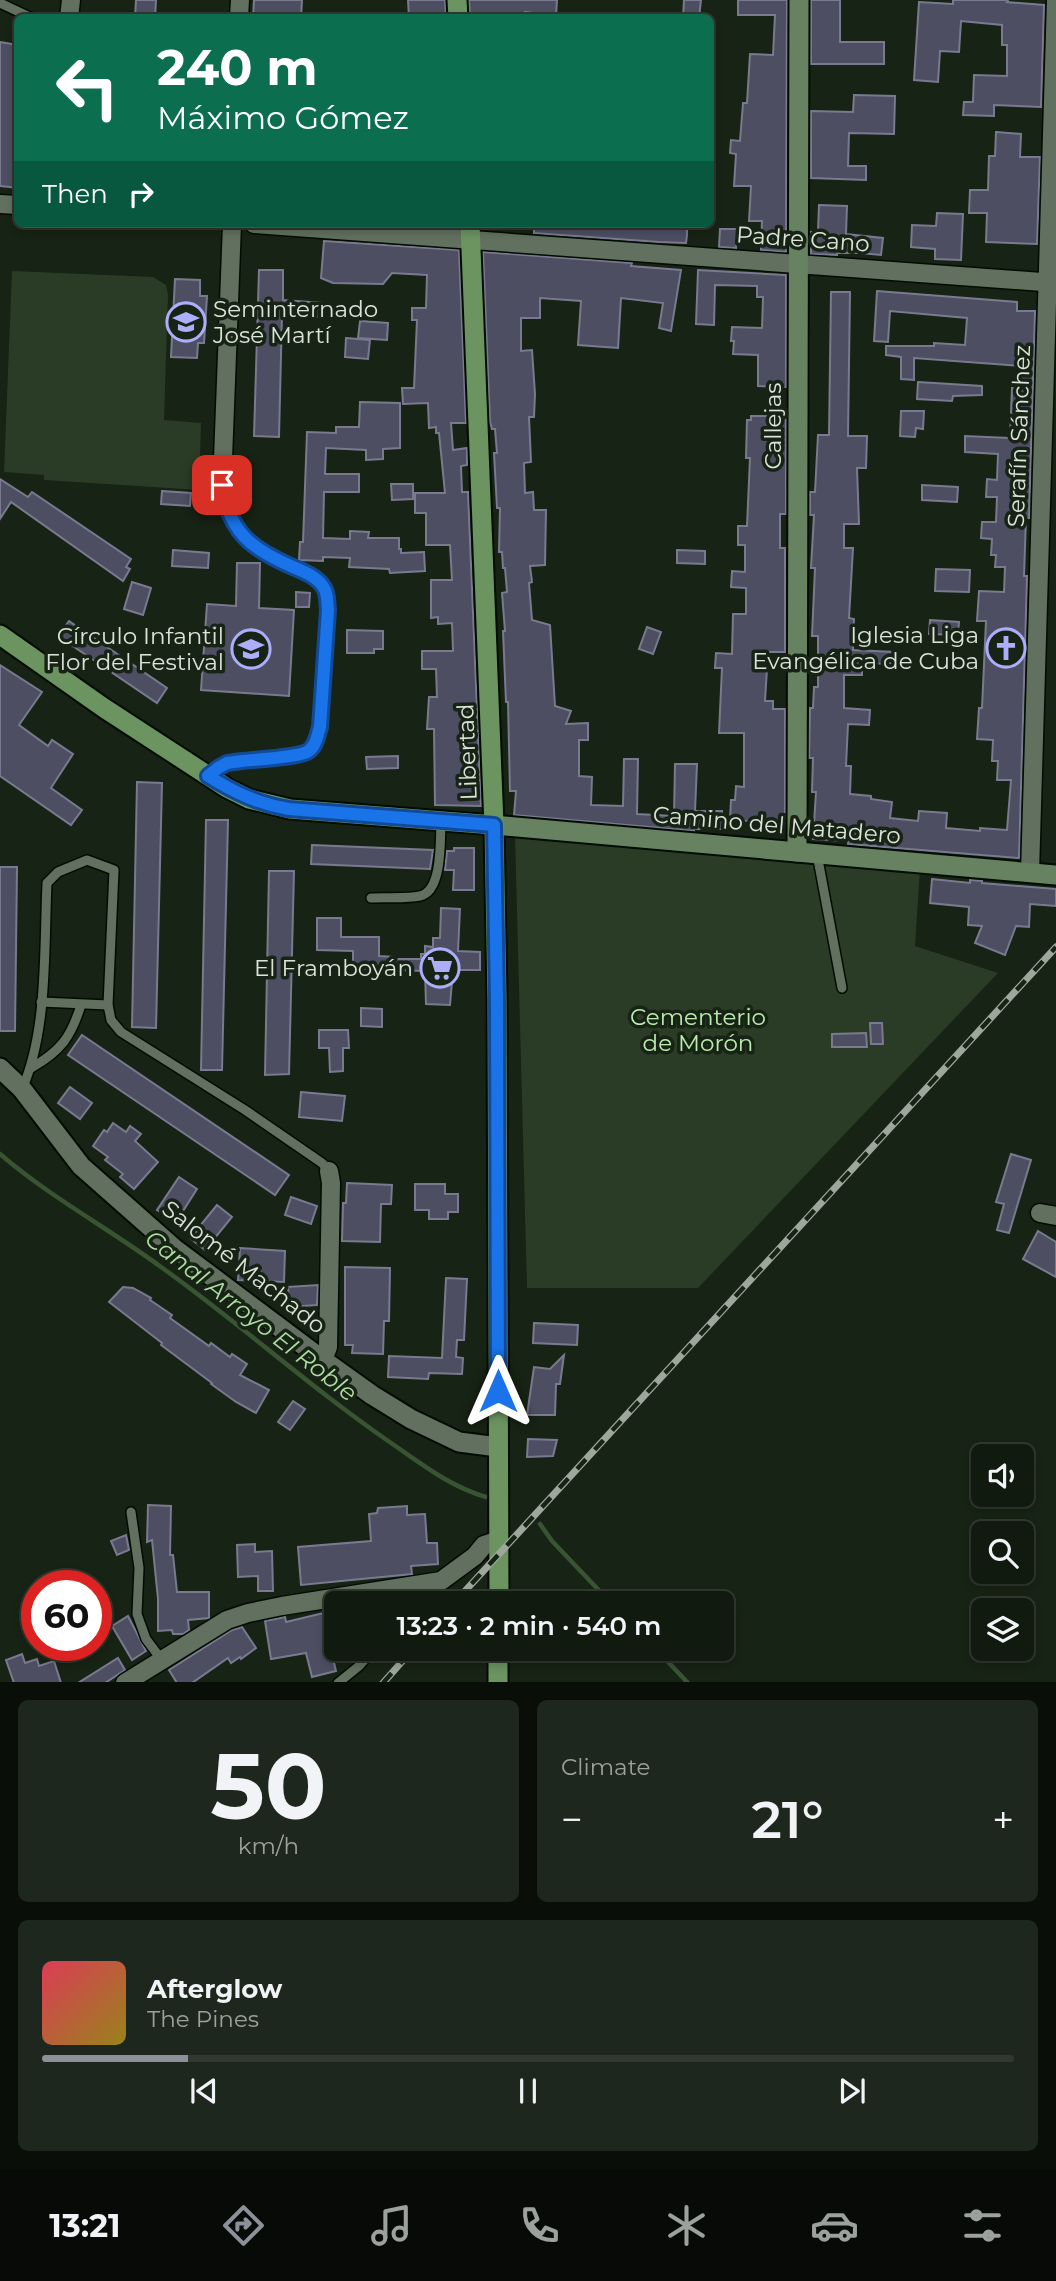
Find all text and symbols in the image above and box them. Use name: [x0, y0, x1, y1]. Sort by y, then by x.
text: 240 m: [157, 38, 318, 97]
icon: left: [42, 42, 133, 133]
text: Máximo Gómez: [157, 98, 409, 137]
icon: right: [122, 175, 160, 213]
text: Then: [42, 178, 108, 210]
street label: Padre Cano: [735, 220, 871, 258]
place label: Seminternado José Martí: [212, 295, 378, 349]
school or university icon: Seminternado José Martí: [165, 301, 207, 343]
street label: Serafín Sánchez: [1002, 344, 1036, 528]
street label: Callejas: [759, 383, 787, 469]
pin: [192, 455, 252, 515]
icon: arrive: [203, 466, 241, 504]
place label: Iglesia Liga Evangélica de Cuba: [752, 621, 979, 675]
place label: Círculo Infantil Flor del Festival: [45, 622, 224, 676]
church icon: Iglesia Liga Evangélica de Cuba: [985, 627, 1027, 669]
school or university icon: Círculo Infantil Flor del Festival: [230, 628, 272, 670]
street label: Libertad: [451, 703, 483, 801]
street label: Camino del Matadero: [652, 800, 902, 850]
supermarket icon: El Framboyán: [419, 947, 461, 989]
place label: El Framboyán: [254, 954, 413, 982]
park label: Cementerio de Morón: [630, 1003, 766, 1057]
street label: Salomé Machado: [157, 1194, 331, 1340]
water label: Canal Arroyo El Roble: [139, 1224, 363, 1407]
position arrow: [461, 1354, 535, 1428]
map controls: [971, 1444, 1034, 1661]
button: sound: [971, 1444, 1034, 1507]
button: search: [971, 1521, 1034, 1584]
speed limit sign: 60: [21, 1570, 112, 1661]
button: layers: [971, 1598, 1034, 1661]
text: 13:23 · 2 min · 540 m: [396, 1610, 662, 1642]
text: 50: [211, 1731, 326, 1842]
text: Climate: [561, 1753, 650, 1781]
text: 21°: [752, 1788, 823, 1851]
text: −: [561, 1796, 583, 1843]
text: +: [992, 1796, 1014, 1843]
text: km/h: [238, 1832, 299, 1860]
text: Afterglow: [147, 1973, 282, 2005]
text: The Pines: [147, 2005, 259, 2033]
icon: previous: [185, 2072, 223, 2110]
icon: pause: [509, 2072, 547, 2110]
icon: next: [833, 2072, 871, 2110]
icon: directions: [219, 2201, 268, 2250]
icon: music: [367, 2201, 416, 2250]
icon: phone: [515, 2201, 564, 2250]
icon: climate: [662, 2201, 711, 2250]
icon: car: [810, 2201, 859, 2250]
icon: filters: [958, 2201, 1007, 2250]
text: 13:21: [49, 2206, 121, 2245]

